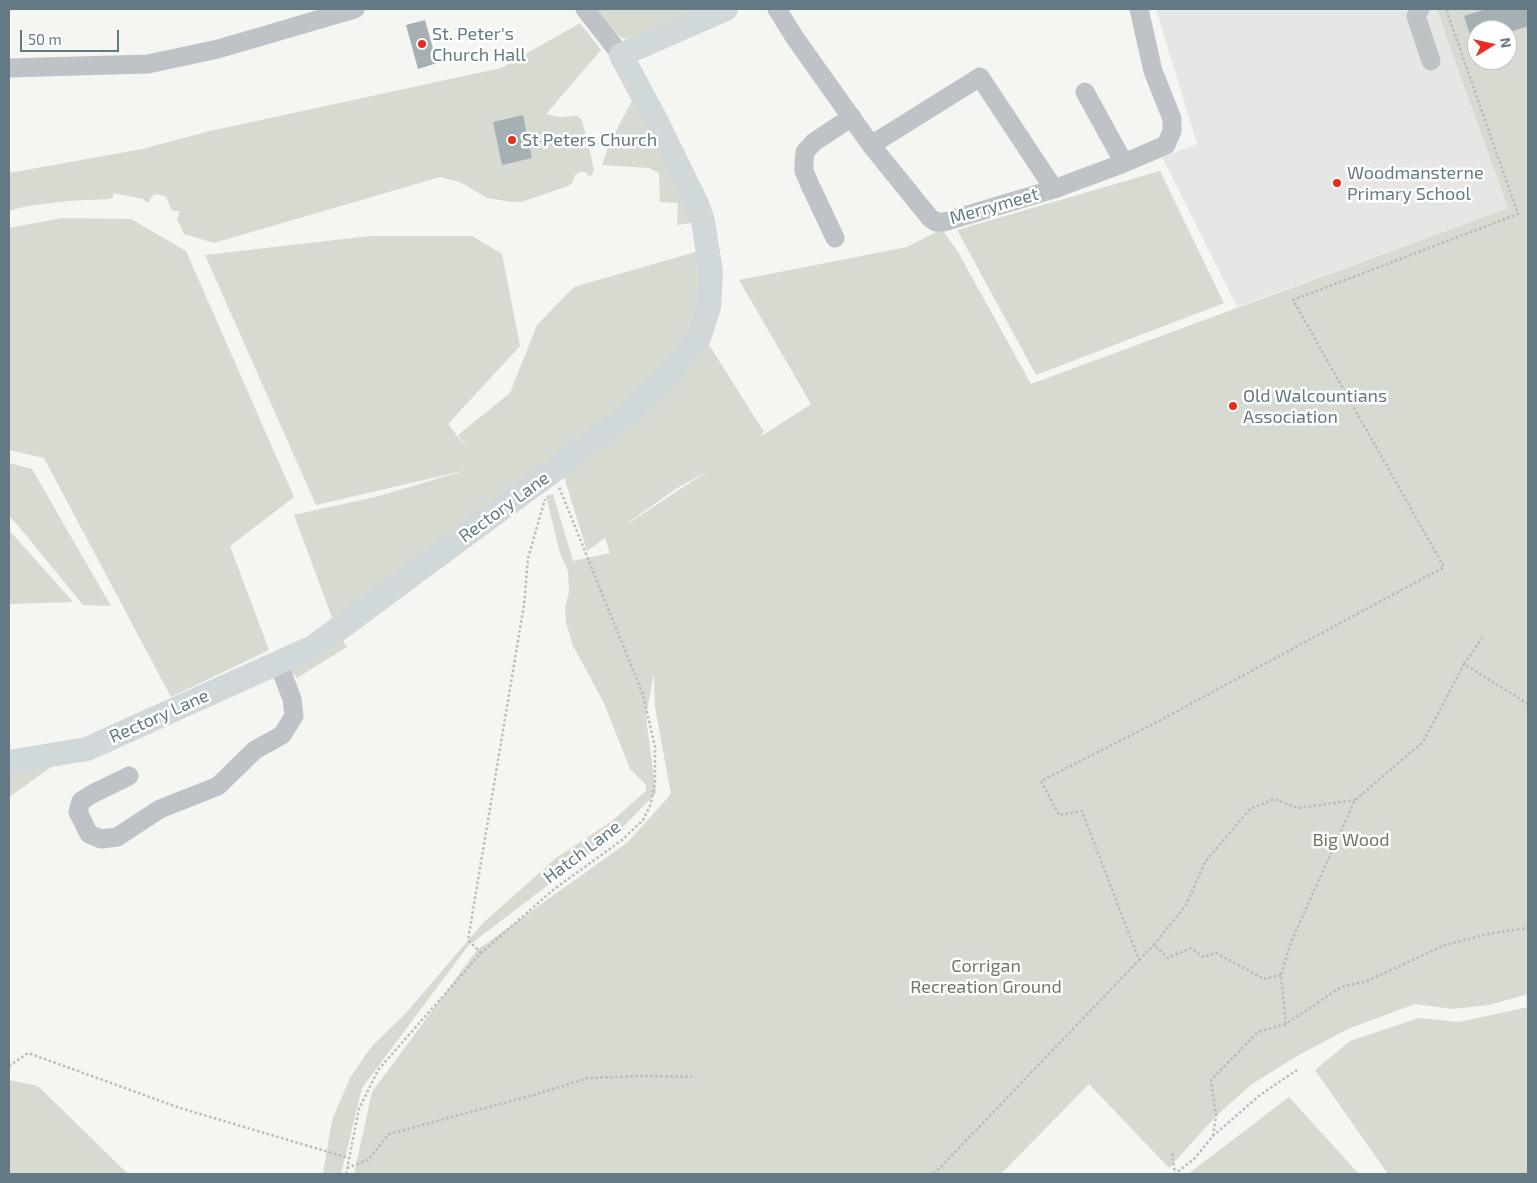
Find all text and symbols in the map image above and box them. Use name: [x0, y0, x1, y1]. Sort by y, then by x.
scale bar: [22, 20, 121, 52]
north arrow: [1467, 20, 1517, 70]
place label: St. Peter's Church Hall: [432, 23, 526, 66]
text: 50 m: [28, 30, 62, 48]
text: N: [1497, 36, 1516, 49]
marker: St. Peter's Church Hall: [416, 38, 428, 50]
place label: St Peters Church: [522, 129, 657, 151]
marker: St Peters Church: [506, 134, 518, 146]
place label: Woodmansterne Primary School: [1347, 162, 1484, 204]
marker: Woodmansterne Primary School: [1331, 177, 1343, 189]
street label: Merrymeet: [947, 183, 1041, 229]
place label: Old Walcountians Association: [1243, 385, 1387, 428]
marker: Old Walcountians Association: [1227, 400, 1239, 412]
street label: Rectory Lane: [455, 467, 553, 547]
street label: Rectory Lane: [106, 684, 212, 748]
street label: Hatch Lane: [539, 816, 625, 888]
park label: Big Wood: [1312, 829, 1390, 851]
park label: Corrigan Recreation Ground: [910, 955, 1062, 998]

